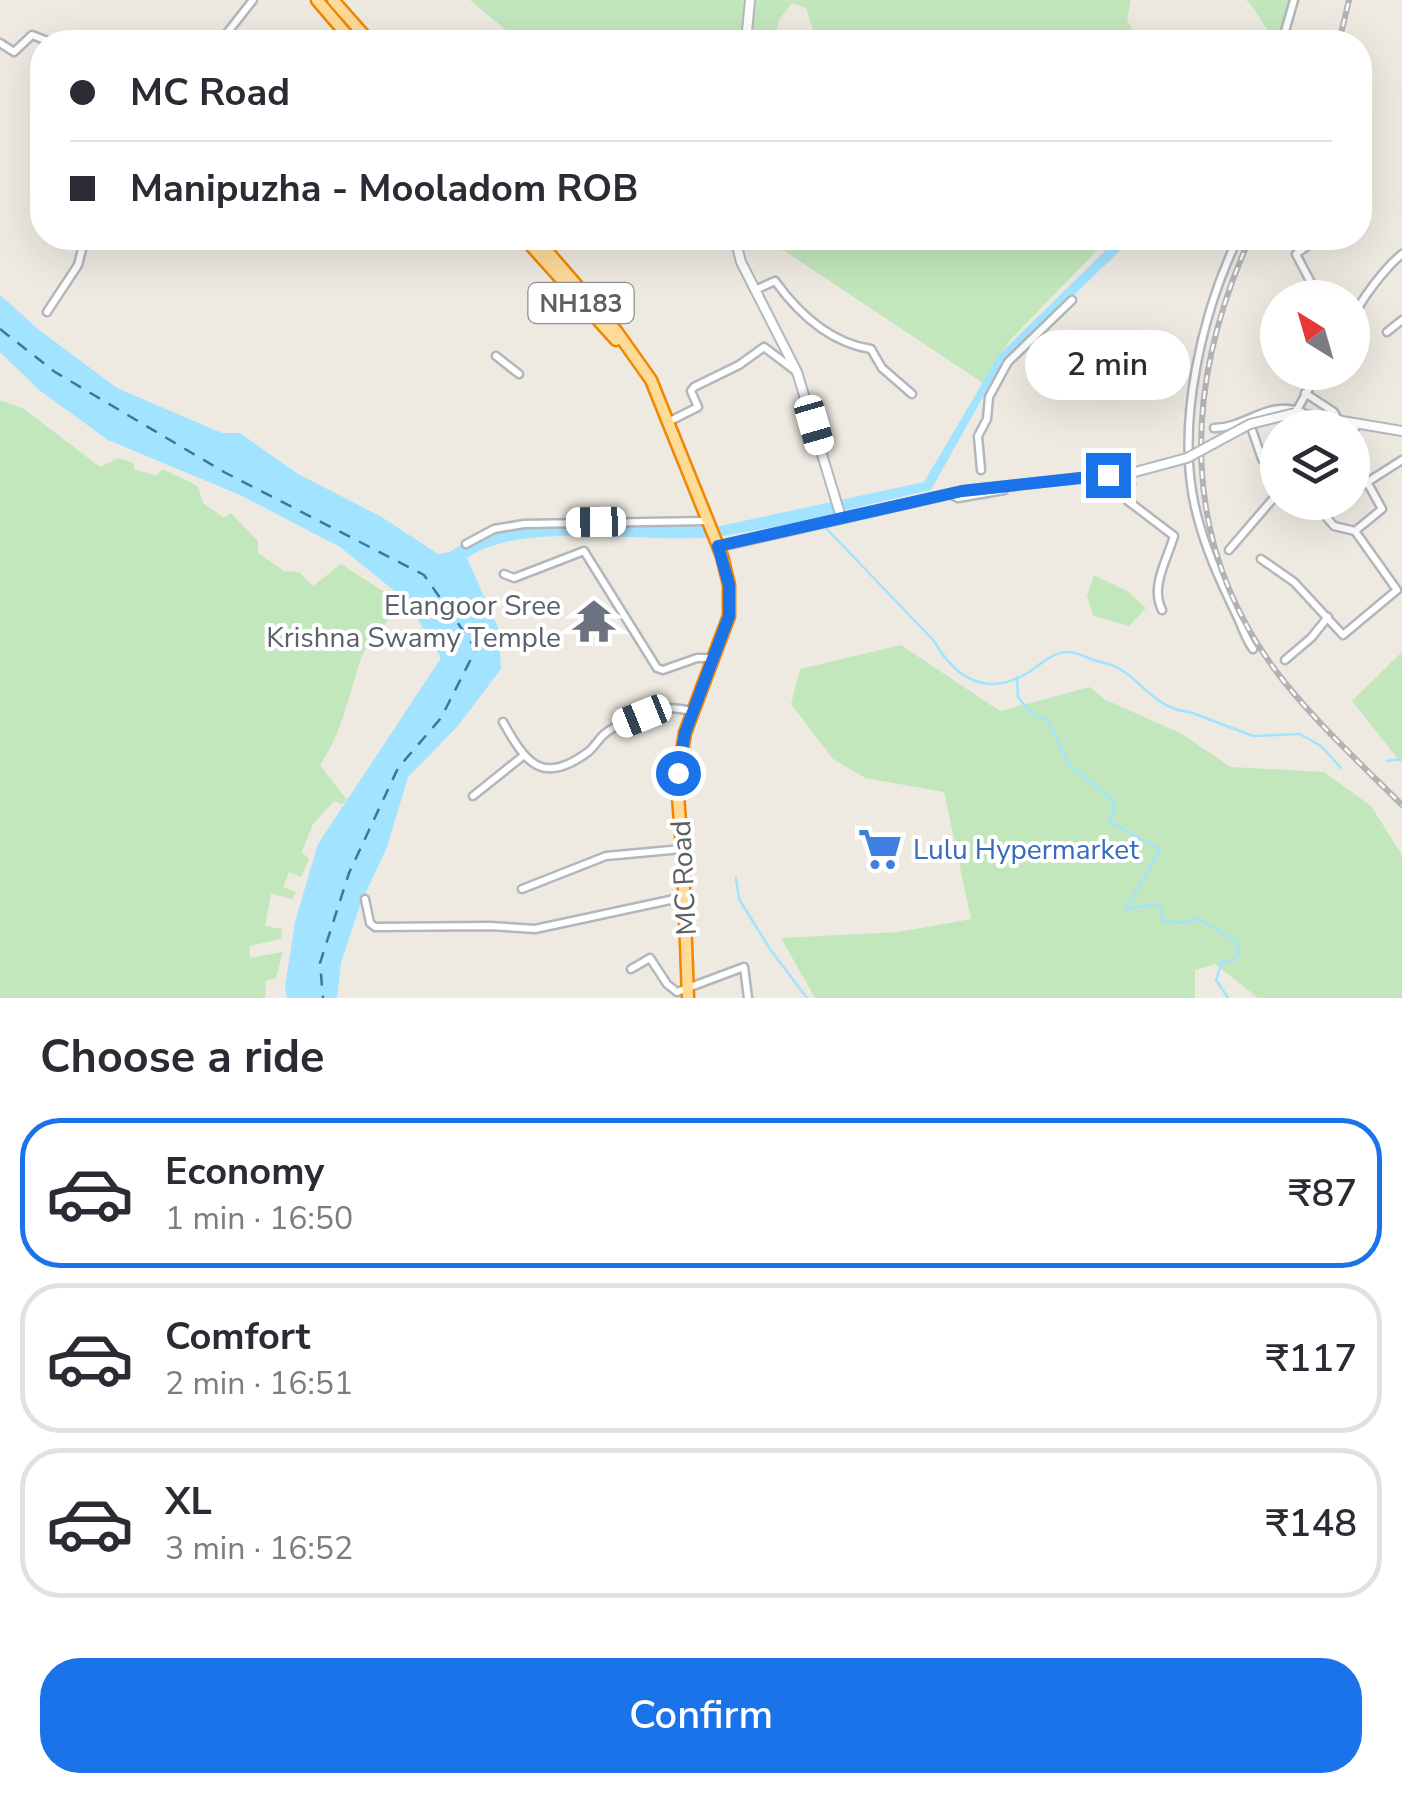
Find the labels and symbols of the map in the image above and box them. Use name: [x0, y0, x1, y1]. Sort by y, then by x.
north arrow: [1260, 280, 1370, 390]
road number: NH183: [528, 283, 634, 323]
callout: 2 min: [1026, 330, 1190, 400]
car: [791, 392, 837, 458]
route end: [1086, 453, 1131, 498]
car: [566, 506, 626, 538]
place label: Elangoor Sree Krishna Swamy Temple: [266, 587, 561, 657]
temple icon: Elangoor Sree Krishna Swamy Temple: [570, 597, 618, 645]
car: [609, 691, 675, 741]
route start: [656, 751, 701, 796]
street label: MC Road: [662, 819, 706, 936]
supermarket icon: Lulu Hypermarket: [856, 825, 904, 873]
place label: Lulu Hypermarket: [913, 831, 1139, 869]

